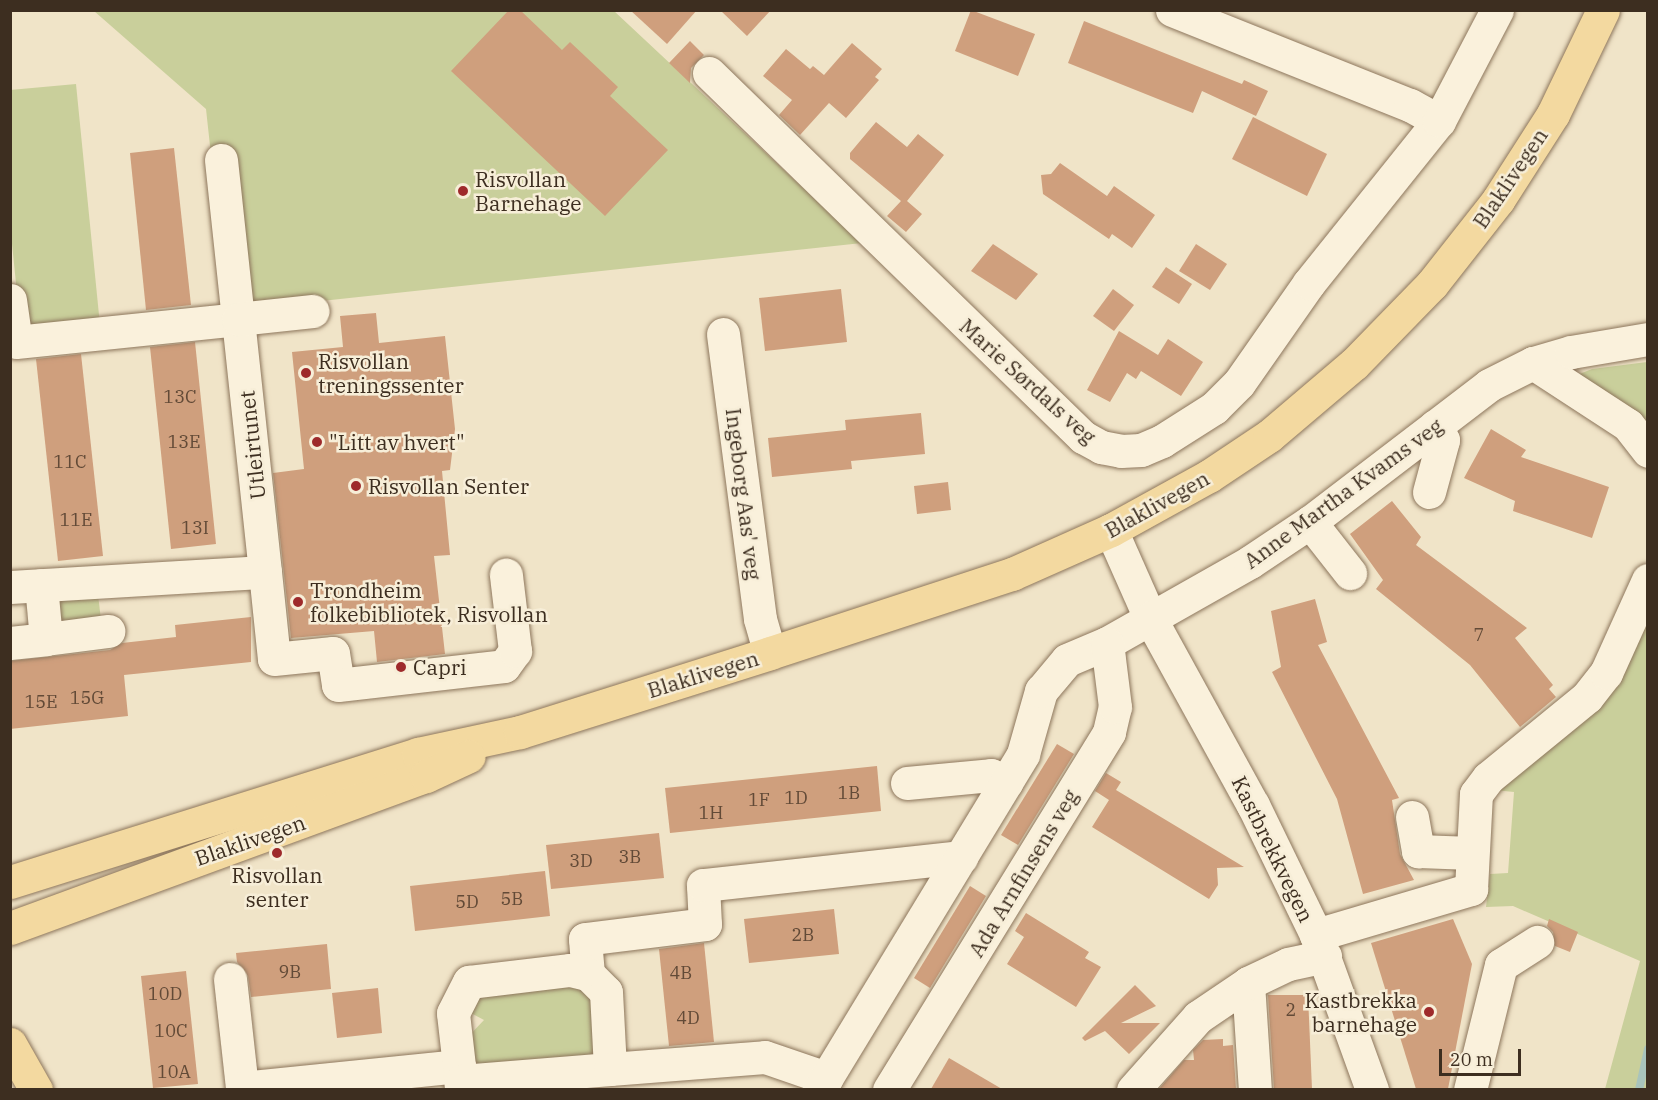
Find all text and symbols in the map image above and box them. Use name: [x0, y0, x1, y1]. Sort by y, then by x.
street label: Blaklivegen: [1467, 123, 1553, 233]
place label: Risvollan Barnehage: [475, 166, 582, 216]
marker: Risvollan Barnehage: [456, 184, 470, 198]
street label: Marie Sørdals veg: [955, 313, 1101, 449]
place label: Risvollan treningssenter: [318, 348, 464, 398]
marker: Risvollan treningssenter: [299, 366, 313, 380]
house number: 13C: [163, 386, 197, 408]
street label: Utleirtunet: [234, 389, 270, 501]
street label: Ingeborg Aas' veg: [721, 407, 767, 581]
street label: Anne Martha Kvams veg: [1239, 413, 1447, 573]
place label: "Litt av hvert": [329, 429, 465, 455]
house number: 13E: [167, 431, 201, 453]
marker: "Litt av hvert": [310, 435, 324, 449]
house number: 11C: [53, 451, 87, 473]
street label: Blaklivegen: [1100, 465, 1214, 543]
place label: Risvollan Senter: [368, 473, 529, 499]
marker: Risvollan Senter: [349, 479, 363, 493]
house number: 11E: [59, 509, 93, 531]
house number: 13I: [181, 517, 209, 539]
place label: Trondheim folkebibliotek, Risvollan: [310, 577, 548, 627]
marker: Trondheim folkebibliotek, Risvollan: [291, 595, 305, 609]
house number: 7: [1474, 624, 1484, 646]
street label: Blaklivegen: [644, 645, 762, 703]
place label: Capri: [413, 654, 467, 680]
marker: Capri: [394, 660, 408, 674]
house number: 15G: [70, 687, 104, 709]
house number: 15E: [24, 691, 58, 713]
street label: Kastbrekkvegen: [1227, 772, 1319, 926]
house number: 1B: [838, 782, 860, 804]
street label: Ada Arnfinsens veg: [963, 785, 1083, 961]
house number: 1D: [784, 787, 808, 809]
house number: 1F: [748, 789, 770, 811]
house number: 1H: [699, 802, 723, 824]
street label: Blaklivegen: [191, 809, 309, 871]
marker: Risvollan senter: [270, 846, 284, 860]
house number: 3B: [619, 846, 641, 868]
house number: 3D: [569, 850, 593, 872]
place label: Risvollan senter: [231, 862, 323, 912]
house number: 5B: [501, 888, 523, 910]
house number: 5D: [455, 891, 479, 913]
house number: 2B: [792, 924, 814, 946]
house number: 9B: [279, 961, 301, 983]
house number: 4B: [670, 962, 692, 984]
house number: 10D: [148, 983, 182, 1005]
place label: Kastbrekka barnehage: [1304, 987, 1417, 1037]
house number: 2: [1286, 999, 1296, 1021]
marker: Kastbrekka barnehage: [1422, 1005, 1436, 1019]
house number: 4D: [676, 1007, 700, 1029]
house number: 10C: [154, 1020, 188, 1042]
scale bar: [1442, 1037, 1524, 1075]
text: 20 m: [1450, 1048, 1493, 1071]
house number: 10A: [157, 1061, 191, 1083]

